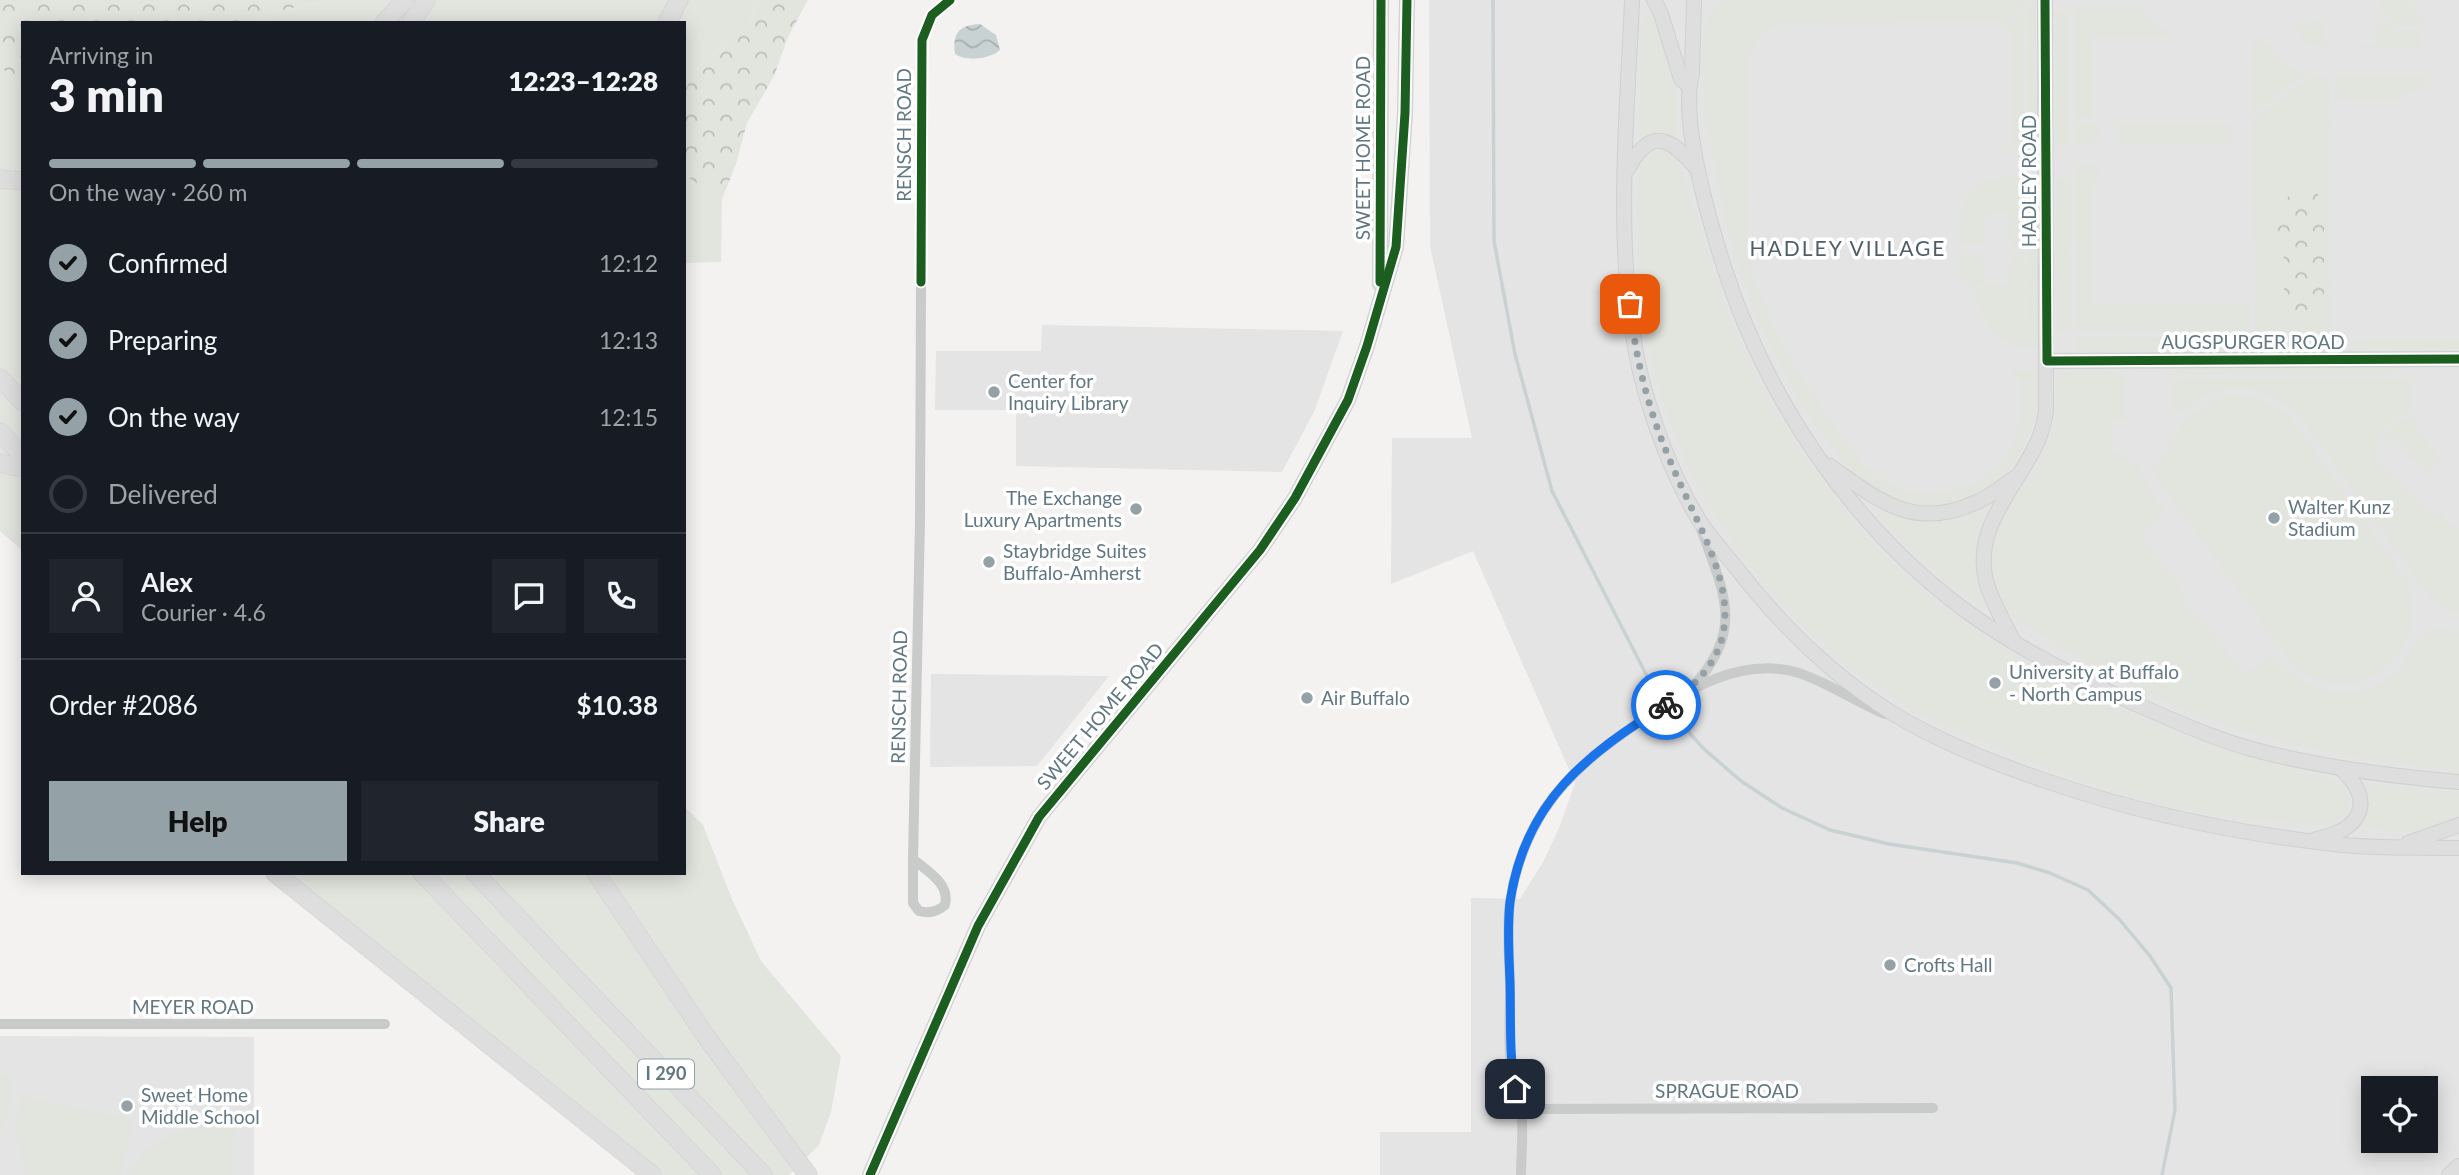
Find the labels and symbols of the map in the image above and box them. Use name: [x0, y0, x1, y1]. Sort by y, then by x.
street label: SWEET HOME ROAD: [1351, 56, 1374, 240]
street label: RENSCH ROAD: [892, 68, 915, 202]
street label: HADLEY ROAD: [2017, 115, 2040, 247]
district label: HADLEY VILLAGE: [1750, 235, 1947, 260]
pin: [1600, 274, 1660, 334]
street label: AUGSPURGER ROAD: [2161, 330, 2345, 353]
place label: Center for Inquiry Library: [1008, 369, 1129, 414]
marker: Center for Inquiry Library: [986, 384, 1002, 400]
place label: The Exchange Luxury Apartments: [964, 486, 1122, 531]
place label: Walter Kunz Stadium: [2288, 495, 2391, 540]
marker: The Exchange Luxury Apartments: [1128, 501, 1144, 517]
marker: Walter Kunz Stadium: [2266, 510, 2282, 526]
place label: Staybridge Suites Buffalo-Amherst: [1003, 539, 1146, 584]
marker: Staybridge Suites Buffalo-Amherst: [981, 554, 997, 570]
street label: RENSCH ROAD: [886, 630, 911, 764]
street label: SWEET HOME ROAD: [1032, 638, 1168, 794]
place label: University at Buffalo - North Campus: [2009, 660, 2179, 705]
courier: [1631, 670, 1701, 740]
marker: University at Buffalo - North Campus: [1987, 675, 2003, 691]
place label: Air Buffalo: [1321, 686, 1410, 709]
marker: Air Buffalo: [1299, 690, 1315, 706]
place label: Crofts Hall: [1904, 953, 1992, 976]
marker: Crofts Hall: [1882, 957, 1898, 973]
street label: MEYER ROAD: [132, 995, 254, 1018]
road number: I 290: [638, 1059, 694, 1088]
pin: [1485, 1059, 1545, 1119]
street label: SPRAGUE ROAD: [1655, 1079, 1799, 1102]
place label: Sweet Home Middle School: [141, 1083, 260, 1128]
marker: Sweet Home Middle School: [119, 1098, 135, 1114]

